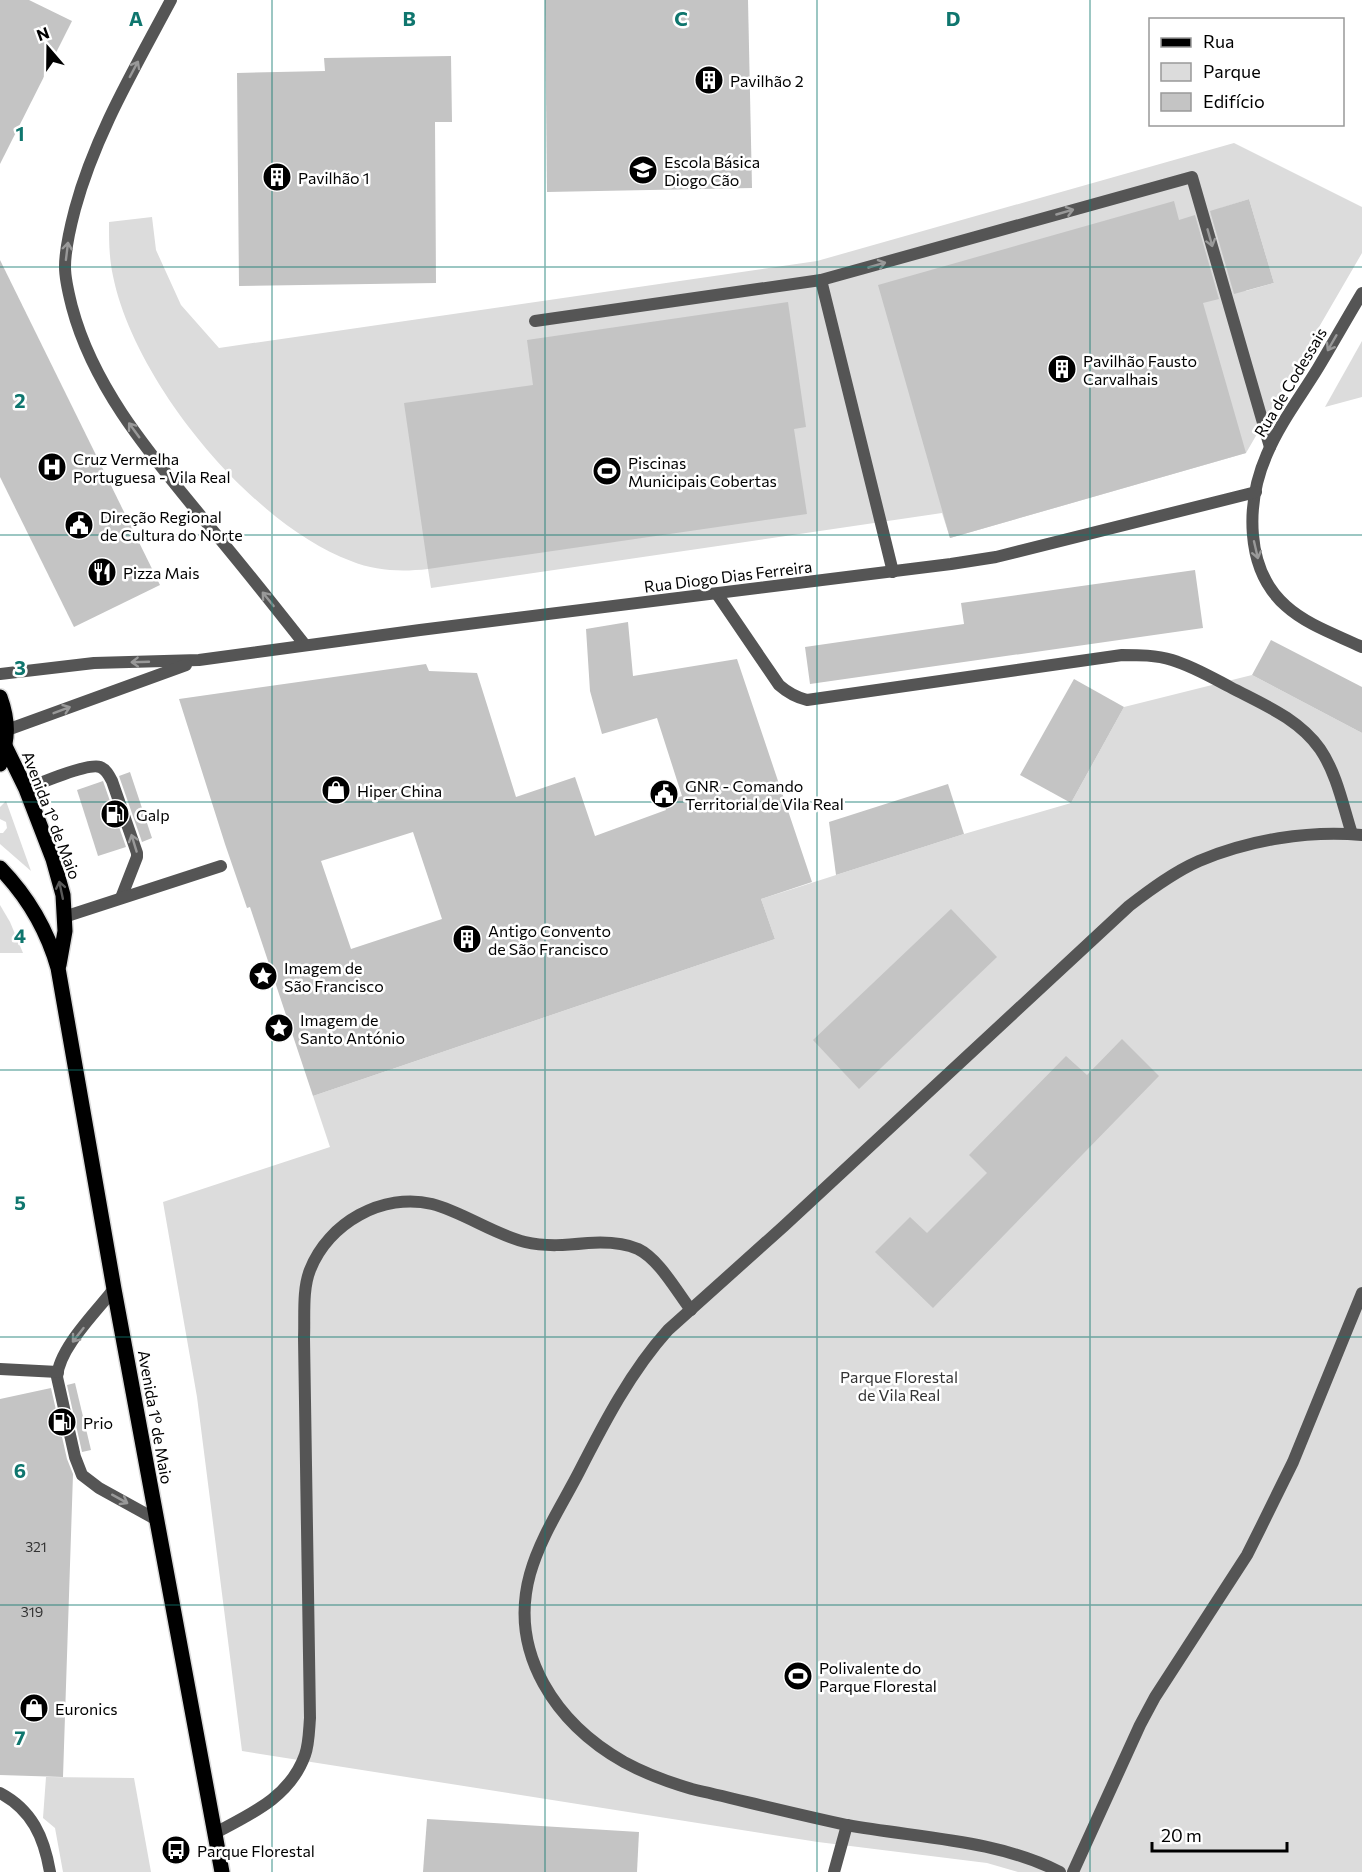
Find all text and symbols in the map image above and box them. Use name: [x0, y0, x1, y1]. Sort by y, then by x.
text: A: [129, 6, 143, 30]
text: B: [402, 6, 416, 30]
text: C: [674, 6, 688, 30]
text: D: [946, 6, 960, 30]
north arrow: [18, 18, 78, 78]
legend: [1149, 18, 1344, 126]
text: N: [34, 22, 52, 44]
text: Rua: [1203, 30, 1234, 52]
text: Parque: [1203, 60, 1261, 82]
one-way arrow: [129, 61, 140, 79]
building icon: Pavilhão 2: [693, 64, 725, 96]
place label: Pavilhão 2: [730, 71, 804, 90]
text: Edifício: [1203, 90, 1265, 112]
text: 1: [15, 121, 25, 145]
place label: Escola Básica Diogo Cão: [664, 152, 760, 189]
school or university icon: Escola Básica Diogo Cão: [627, 154, 659, 186]
building icon: Pavilhão 1: [261, 161, 293, 193]
place label: Pavilhão 1: [298, 168, 370, 187]
one-way arrow: [1055, 206, 1074, 218]
one-way arrow: [1205, 228, 1216, 247]
one-way arrow: [62, 242, 73, 262]
one-way arrow: [867, 258, 886, 270]
street label: Rua de Codessais: [1250, 324, 1330, 440]
one-way arrow: [1326, 335, 1338, 352]
place label: Pavilhão Fausto Carvalhais: [1083, 351, 1197, 388]
building icon: Pavilhão Fausto Carvalhais: [1046, 353, 1078, 385]
text: 2: [14, 388, 26, 412]
one-way arrow: [128, 422, 140, 438]
place label: Cruz Vermelha Portuguesa - Vila Real: [73, 449, 230, 486]
hospital icon: Cruz Vermelha Portuguesa - Vila Real: [36, 451, 68, 483]
place label: Piscinas Municipais Cobertas: [628, 453, 777, 490]
sports icon: Piscinas Municipais Cobertas: [591, 455, 623, 487]
place label: Direção Regional de Cultura do Norte: [100, 507, 243, 544]
public building icon: Direção Regional de Cultura do Norte: [63, 509, 95, 541]
one-way arrow: [1250, 540, 1262, 559]
restaurant icon: Pizza Mais: [86, 556, 118, 588]
street label: Rua Diogo Dias Ferreira: [643, 556, 813, 596]
place label: Pizza Mais: [123, 563, 199, 582]
one-way arrow: [262, 591, 275, 607]
text: 3: [14, 655, 26, 679]
one-way arrow: [131, 656, 151, 667]
one-way arrow: [52, 703, 71, 714]
street label: Avenida 1º de Maio: [19, 748, 85, 882]
shop icon: Hiper China: [320, 774, 352, 806]
place label: GNR - Comando Territorial de Vila Real: [685, 776, 844, 813]
public building icon: GNR - Comando Territorial de Vila Real: [648, 778, 680, 810]
place label: Hiper China: [357, 781, 442, 800]
fuel station icon: Galp: [99, 798, 131, 830]
place label: Galp: [136, 805, 170, 824]
one-way arrow: [128, 834, 139, 853]
one-way arrow: [55, 881, 67, 900]
place label: Antigo Convento de São Francisco: [488, 921, 611, 958]
text: 4: [14, 923, 26, 947]
building icon: Antigo Convento de São Francisco: [451, 923, 483, 955]
place label: Imagem de São Francisco: [284, 958, 384, 995]
place icon: Imagem de São Francisco: [247, 960, 279, 992]
place label: Imagem de Santo António: [300, 1010, 405, 1047]
place icon: Imagem de Santo António: [263, 1012, 295, 1044]
text: 5: [14, 1190, 26, 1214]
one-way arrow: [72, 1326, 85, 1342]
street label: Avenida 1º de Maio: [135, 1348, 177, 1486]
park label: Parque Florestal de Vila Real: [840, 1367, 958, 1404]
fuel station icon: Prio: [46, 1406, 78, 1438]
place label: Prio: [83, 1413, 113, 1432]
text: 6: [14, 1458, 26, 1482]
one-way arrow: [111, 1493, 128, 1505]
house number: 321: [25, 1538, 47, 1555]
house number: 319: [21, 1603, 43, 1620]
place label: Polivalente do Parque Florestal: [819, 1658, 937, 1695]
sports icon: Polivalente do Parque Florestal: [782, 1660, 814, 1692]
shop icon: Euronics: [18, 1692, 50, 1724]
place label: Euronics: [55, 1699, 118, 1718]
text: 7: [15, 1725, 26, 1749]
scale bar: [1152, 1815, 1287, 1853]
text: 20 m: [1161, 1824, 1202, 1846]
bus stop icon: Parque Florestal: [160, 1834, 192, 1866]
place label: Parque Florestal: [197, 1841, 315, 1860]

